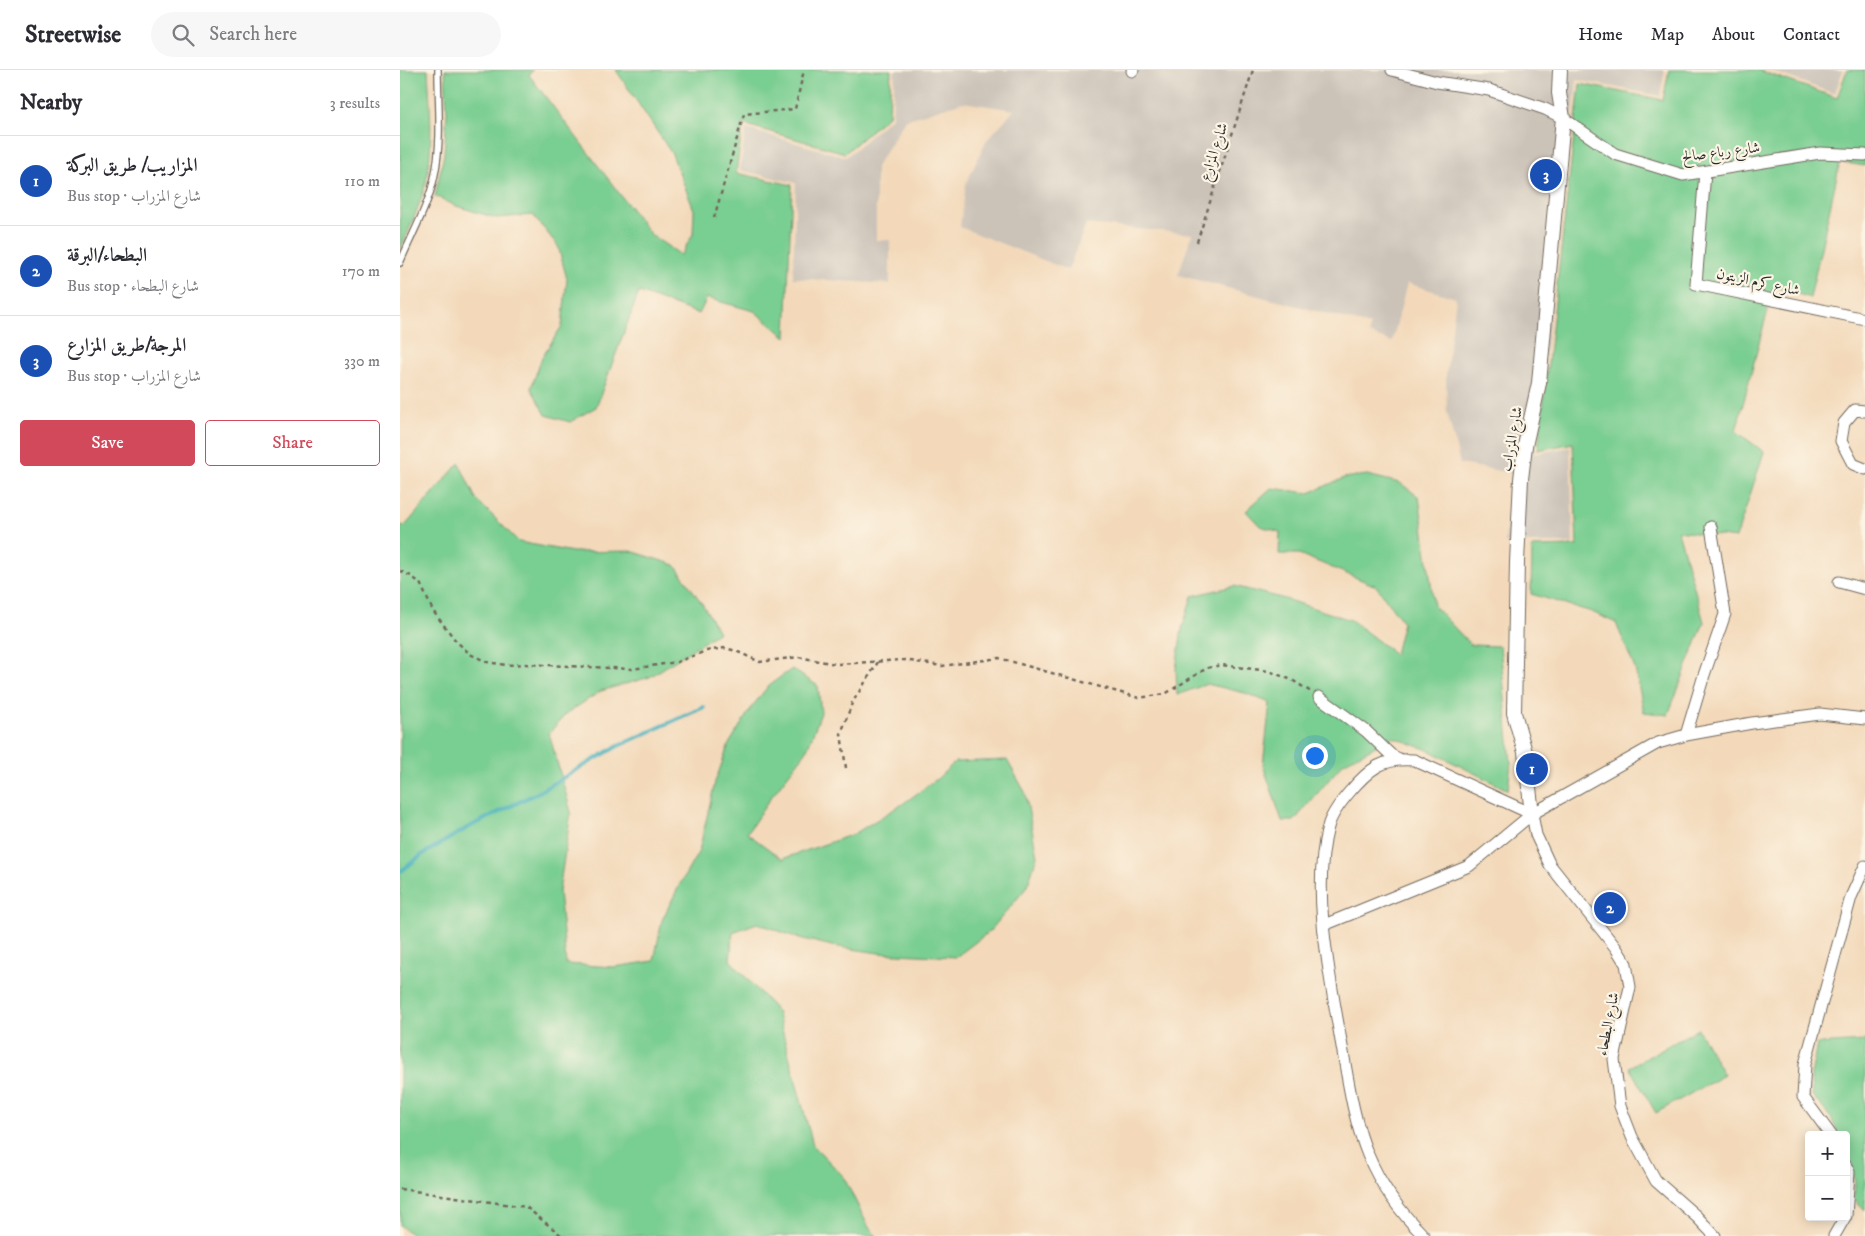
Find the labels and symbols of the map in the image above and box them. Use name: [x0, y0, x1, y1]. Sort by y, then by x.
street label: شارع المزارع: [1196, 120, 1235, 185]
street label: شارع رباع صالح: [1681, 138, 1762, 170]
pin: 3: [1530, 156, 1562, 194]
street label: شارع كرم الزيتون: [1714, 264, 1801, 303]
street label: شارع المزراب: [1497, 405, 1530, 474]
your location: [1302, 743, 1328, 769]
pin: 1: [1516, 750, 1548, 788]
pin: 2: [1594, 889, 1626, 927]
street label: شارع البطحاء: [1593, 991, 1626, 1058]

